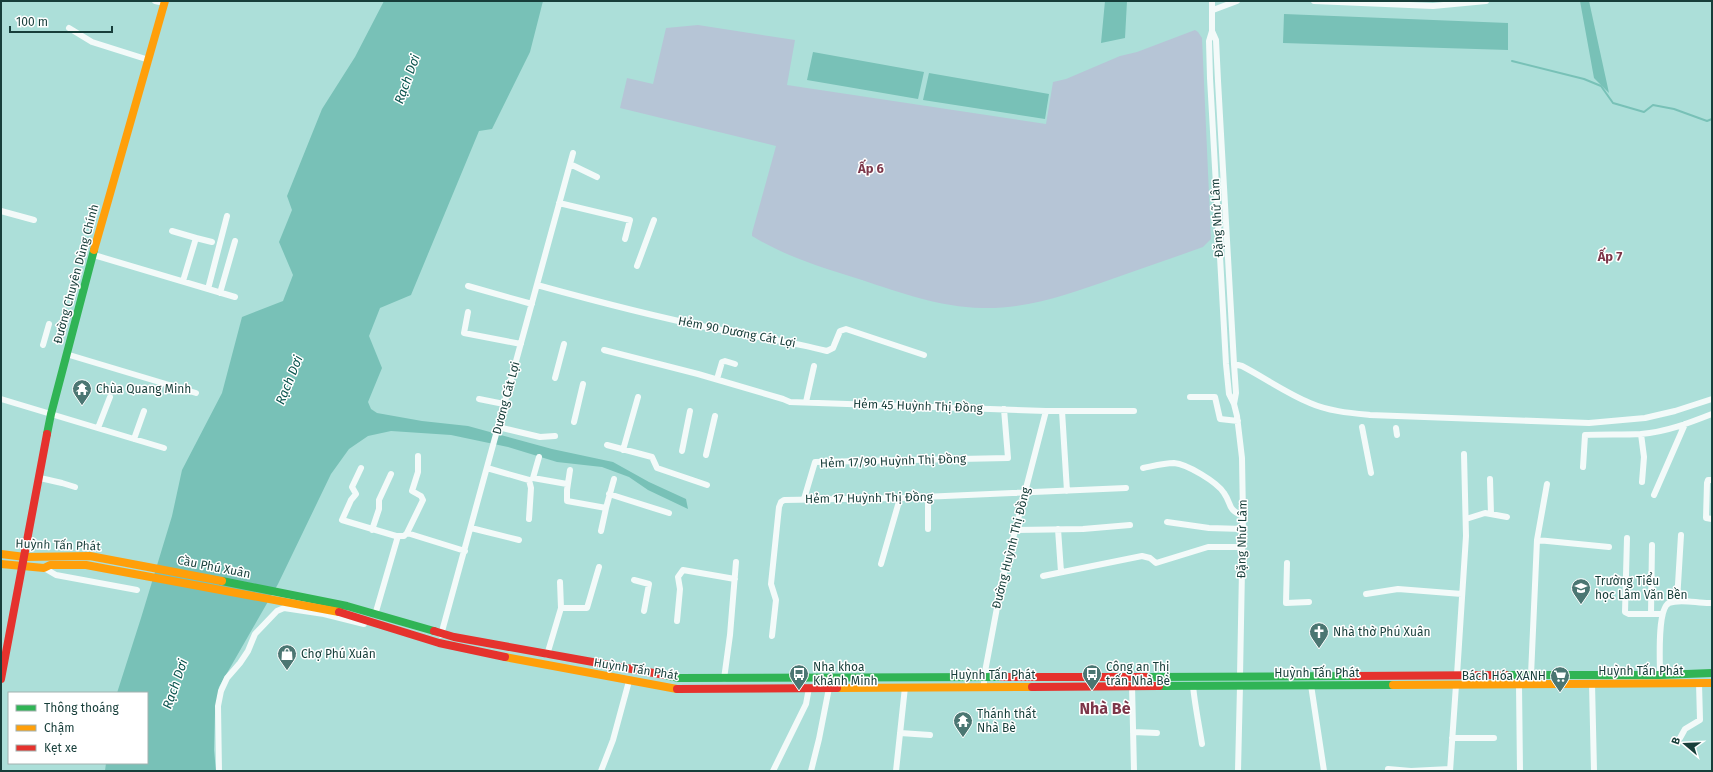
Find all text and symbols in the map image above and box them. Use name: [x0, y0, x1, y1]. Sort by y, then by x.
scale bar: [10, 8, 112, 34]
text: 100 m: [16, 15, 48, 29]
water label: Rạch Dơi: [391, 52, 423, 106]
district label: Ấp 6: [857, 159, 884, 176]
street label: Đặng Nhữ Lâm: [1208, 178, 1226, 258]
street label: Đường Chuyên Dùng Chính: [51, 203, 101, 345]
district label: Ấp 7: [1597, 247, 1622, 264]
street label: Hẻm 90 Dương Cát Lợi: [677, 314, 797, 350]
water label: Rạch Dơi: [272, 353, 306, 407]
street label: Dương Cát Lợi: [490, 360, 522, 436]
temple icon: Chùa Quang Minh: [71, 378, 93, 406]
place label: Chùa Quang Minh: [96, 382, 191, 396]
street label: Hẻm 45 Huỳnh Thị Đồng: [853, 396, 984, 415]
street label: Hẻm 17/90 Huỳnh Thị Đồng: [820, 450, 967, 471]
street label: Đường Huỳnh Thị Đồng: [988, 485, 1033, 610]
street label: Hẻm 17 Huỳnh Thị Đồng: [805, 489, 934, 506]
street label: Đặng Nhữ Lâm: [1234, 499, 1250, 579]
street label: Huỳnh Tấn Phát: [15, 536, 102, 554]
street label: Cầu Phú Xuân: [176, 552, 252, 581]
place label: Trường Tiểu học Lâm Văn Bền: [1595, 572, 1688, 602]
school or university icon: Trường Tiểu học Lâm Văn Bền: [1570, 577, 1592, 605]
church icon: Nhà thờ Phú Xuân: [1308, 621, 1330, 649]
place label: Nhà thờ Phú Xuân: [1333, 625, 1430, 639]
shop icon: Chợ Phú Xuân: [276, 643, 298, 671]
place label: Chợ Phú Xuân: [301, 647, 376, 661]
street label: Huỳnh Tấn Phát: [593, 654, 680, 683]
water label: Rạch Dơi: [160, 657, 191, 711]
place label: Nha khoa Khánh Minh: [813, 660, 878, 688]
place label: Công an Thị trấn Nhà Bè: [1106, 660, 1170, 688]
bus stop icon: Nha khoa Khánh Minh: [788, 663, 810, 691]
bus stop icon: Công an Thị trấn Nhà Bè: [1081, 663, 1103, 691]
street label: Huỳnh Tấn Phát: [1598, 663, 1684, 678]
street label: Huỳnh Tấn Phát: [1274, 665, 1360, 680]
supermarket icon: Bách Hóa XANH: [1549, 665, 1571, 693]
street label: Huỳnh Tấn Phát: [950, 667, 1036, 682]
place label: Bách Hóa XANH: [1462, 669, 1546, 683]
legend: [8, 692, 148, 764]
district label: Nhà Bè: [1079, 699, 1131, 718]
text: Thông thoáng: [44, 701, 120, 715]
place label: Thánh thất Nhà Bè: [977, 706, 1037, 735]
temple icon: Thánh thất Nhà Bè: [952, 710, 974, 738]
text: Chậm: [44, 721, 74, 735]
north arrow: [1665, 724, 1705, 764]
text: B: [1669, 735, 1683, 746]
text: Kẹt xe: [44, 741, 77, 755]

